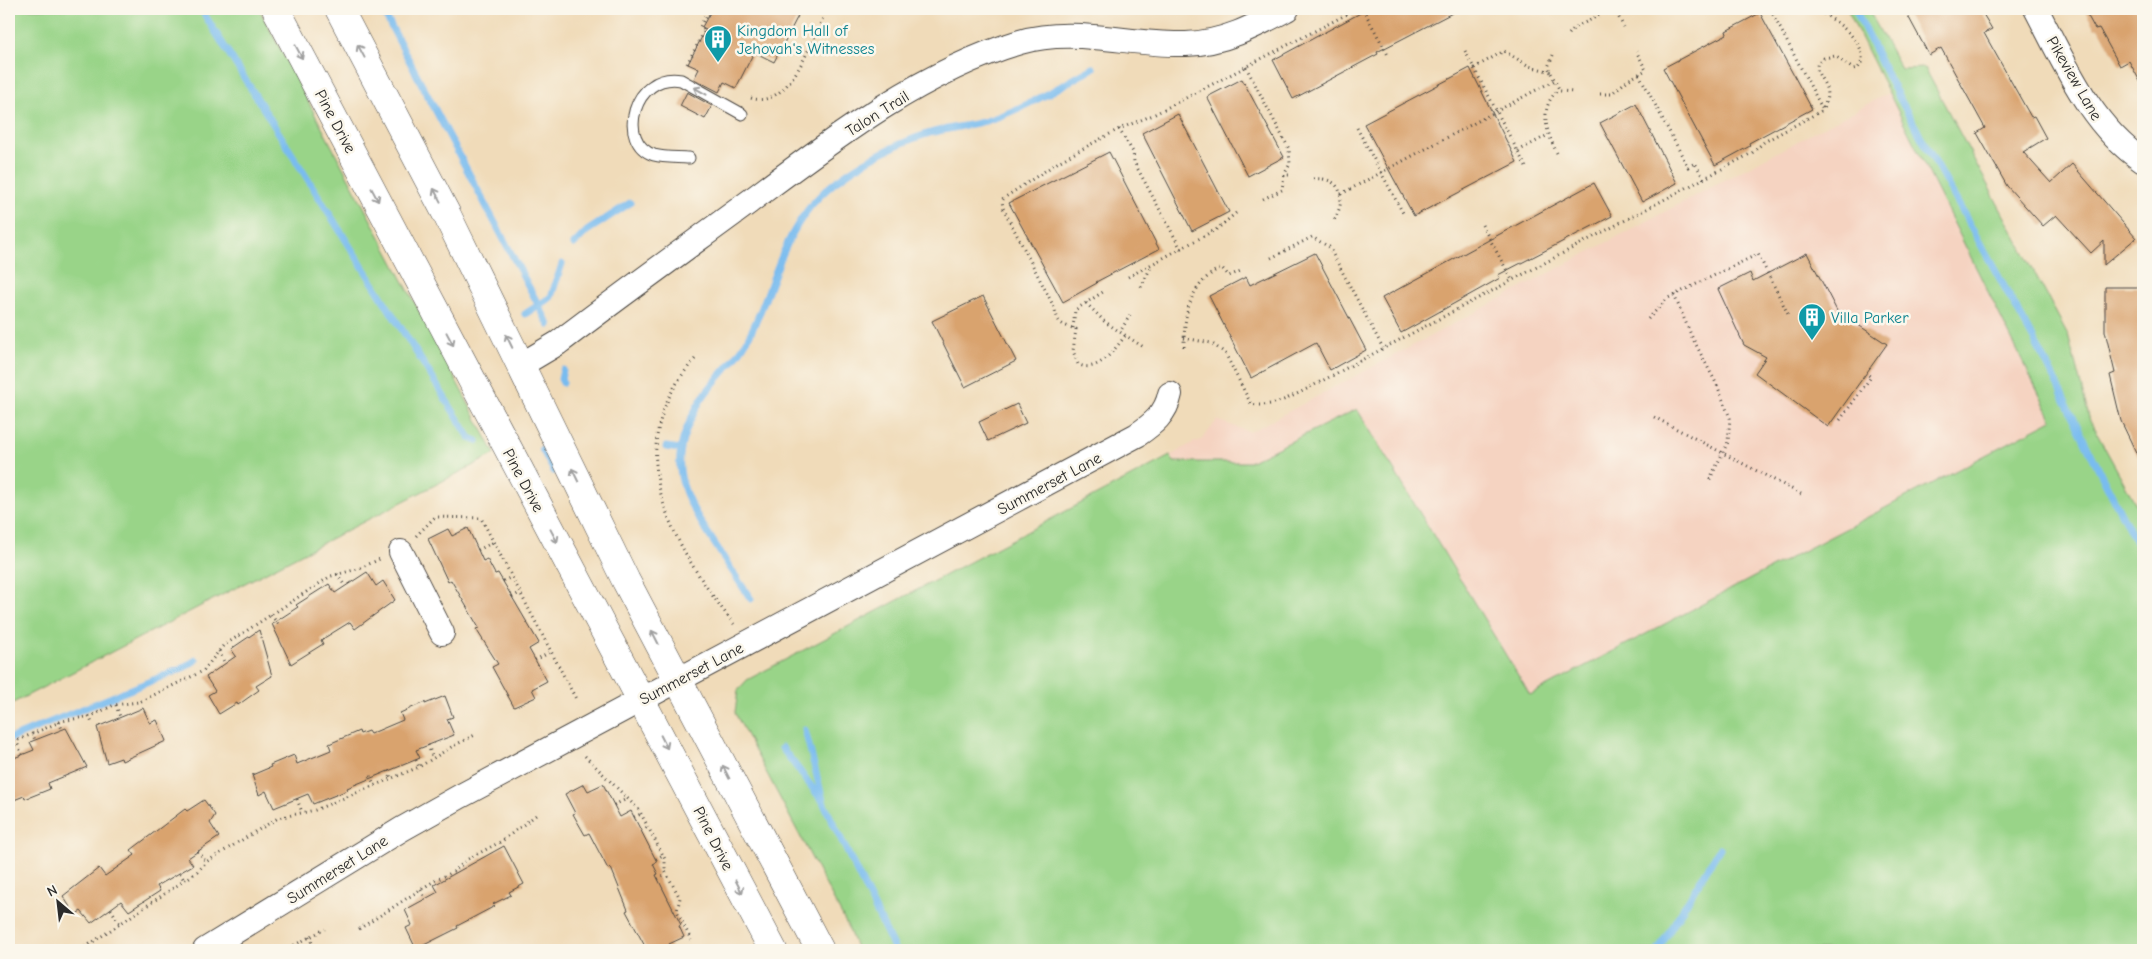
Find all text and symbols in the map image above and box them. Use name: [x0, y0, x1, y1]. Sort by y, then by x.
place label: Kingdom Hall of Jehovah's Witnesses: [737, 22, 875, 58]
building icon: Kingdom Hall of Jehovah's Witnesses: [703, 24, 733, 63]
street label: Pikeview Lane: [2043, 33, 2105, 124]
one-way arrow: [295, 44, 304, 59]
one-way arrow: [356, 44, 366, 59]
one-way arrow: [693, 85, 707, 95]
street label: Pine Drive: [311, 87, 359, 156]
street label: Talon Trail: [843, 87, 912, 140]
one-way arrow: [370, 188, 380, 203]
one-way arrow: [432, 188, 442, 203]
building icon: Villa Parker: [1797, 302, 1827, 341]
place label: Villa Parker: [1831, 309, 1909, 327]
one-way arrow: [445, 332, 455, 347]
one-way arrow: [504, 334, 513, 349]
street label: Pine Drive: [499, 446, 547, 515]
street label: Summerset Lane: [994, 449, 1105, 519]
one-way arrow: [570, 468, 580, 483]
one-way arrow: [550, 528, 559, 543]
one-way arrow: [650, 629, 660, 644]
street label: Summerset Lane: [636, 639, 747, 709]
one-way arrow: [659, 735, 669, 750]
one-way arrow: [721, 765, 730, 780]
street label: Pine Drive: [689, 804, 737, 873]
street label: Summerset Lane: [284, 832, 391, 908]
north arrow: [32, 876, 82, 926]
one-way arrow: [734, 879, 744, 894]
text: N: [44, 881, 60, 901]

